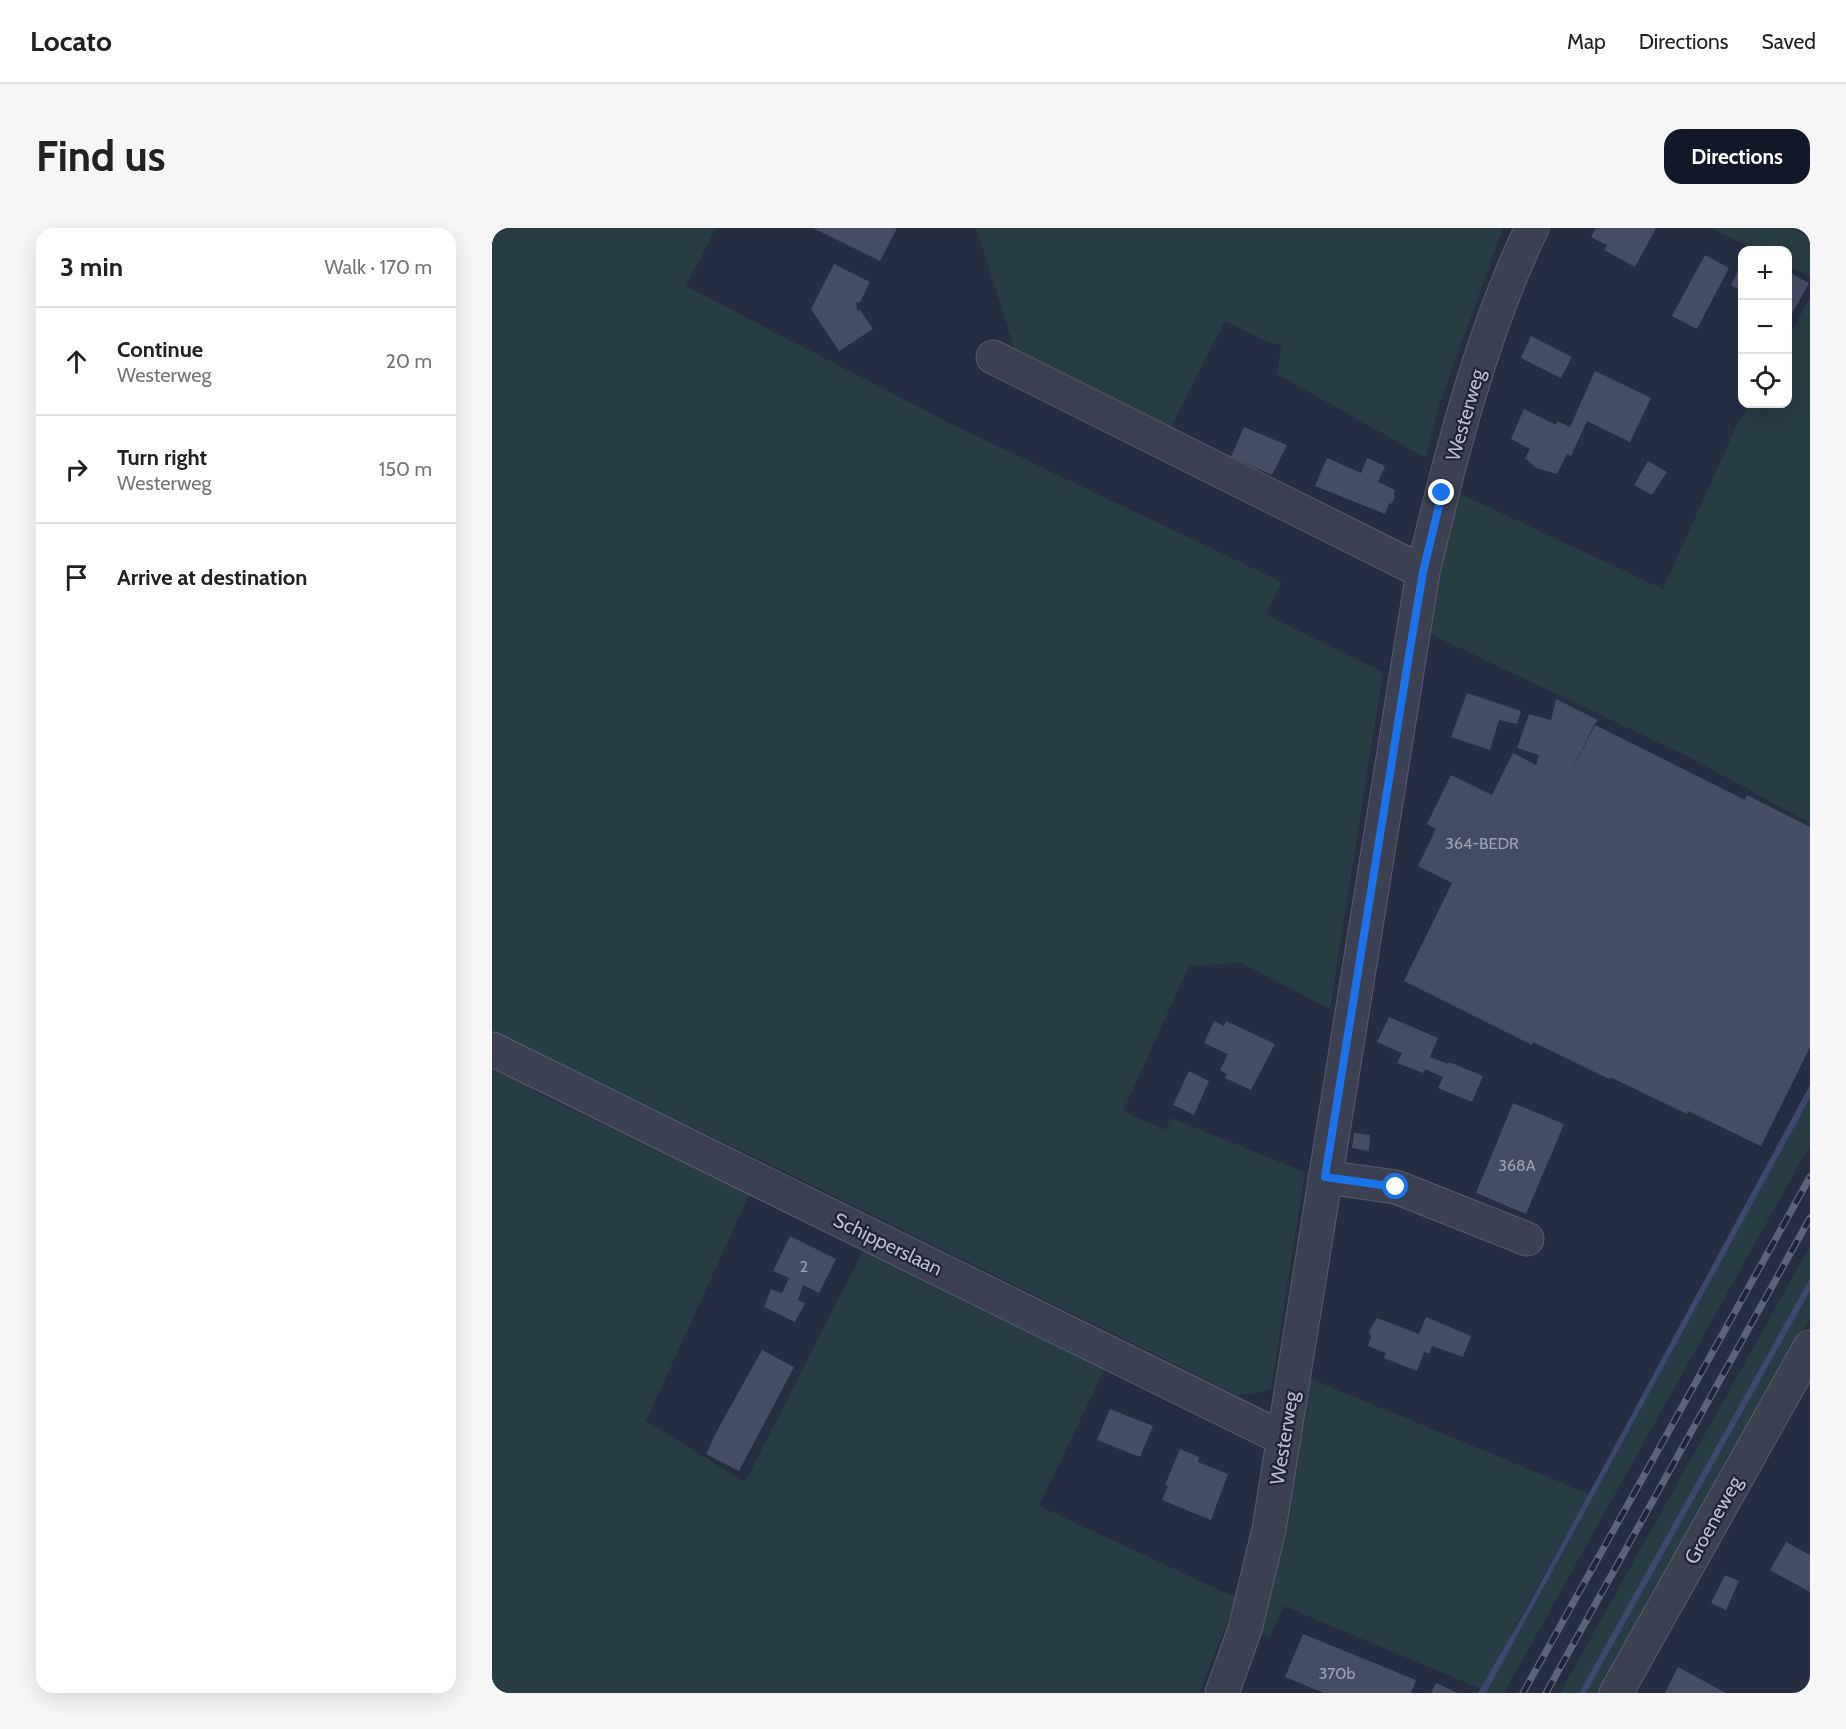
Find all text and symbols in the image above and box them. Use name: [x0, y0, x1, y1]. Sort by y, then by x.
text: Locato: [30, 24, 112, 58]
text: Map: [1567, 29, 1606, 54]
text: Directions: [1639, 29, 1728, 54]
text: Saved: [1761, 29, 1816, 54]
button: Directions: [1664, 129, 1810, 184]
text: Find us: [36, 130, 165, 182]
map controls: [1738, 246, 1792, 408]
button: +: [1738, 246, 1792, 300]
text: 3 min: [60, 251, 123, 283]
text: Walk · 170 m: [324, 255, 432, 279]
button: −: [1738, 300, 1792, 354]
text: Continue: [117, 336, 203, 363]
icon: ahead: [60, 345, 93, 378]
text: 20 m: [386, 349, 432, 373]
button: locate: [1738, 354, 1792, 408]
text: Westerweg: [117, 363, 211, 387]
street label: Westerweg: [1440, 365, 1490, 464]
text: Turn right: [117, 444, 207, 471]
icon: right: [60, 453, 93, 486]
text: 150 m: [379, 457, 432, 481]
text: Westerweg: [117, 471, 211, 495]
route end: [1428, 479, 1454, 505]
icon: arrive: [60, 561, 93, 594]
text: Arrive at destination: [117, 564, 307, 591]
house number: 364-BEDR: [1445, 834, 1519, 853]
house number: 368A: [1498, 1156, 1536, 1175]
route start: [1382, 1173, 1408, 1199]
street label: Schipperslaan: [830, 1207, 946, 1281]
house number: 2: [800, 1257, 808, 1276]
street label: Westerweg: [1265, 1388, 1303, 1487]
street label: Groeneweg: [1679, 1471, 1747, 1568]
house number: 370b: [1319, 1664, 1355, 1683]

